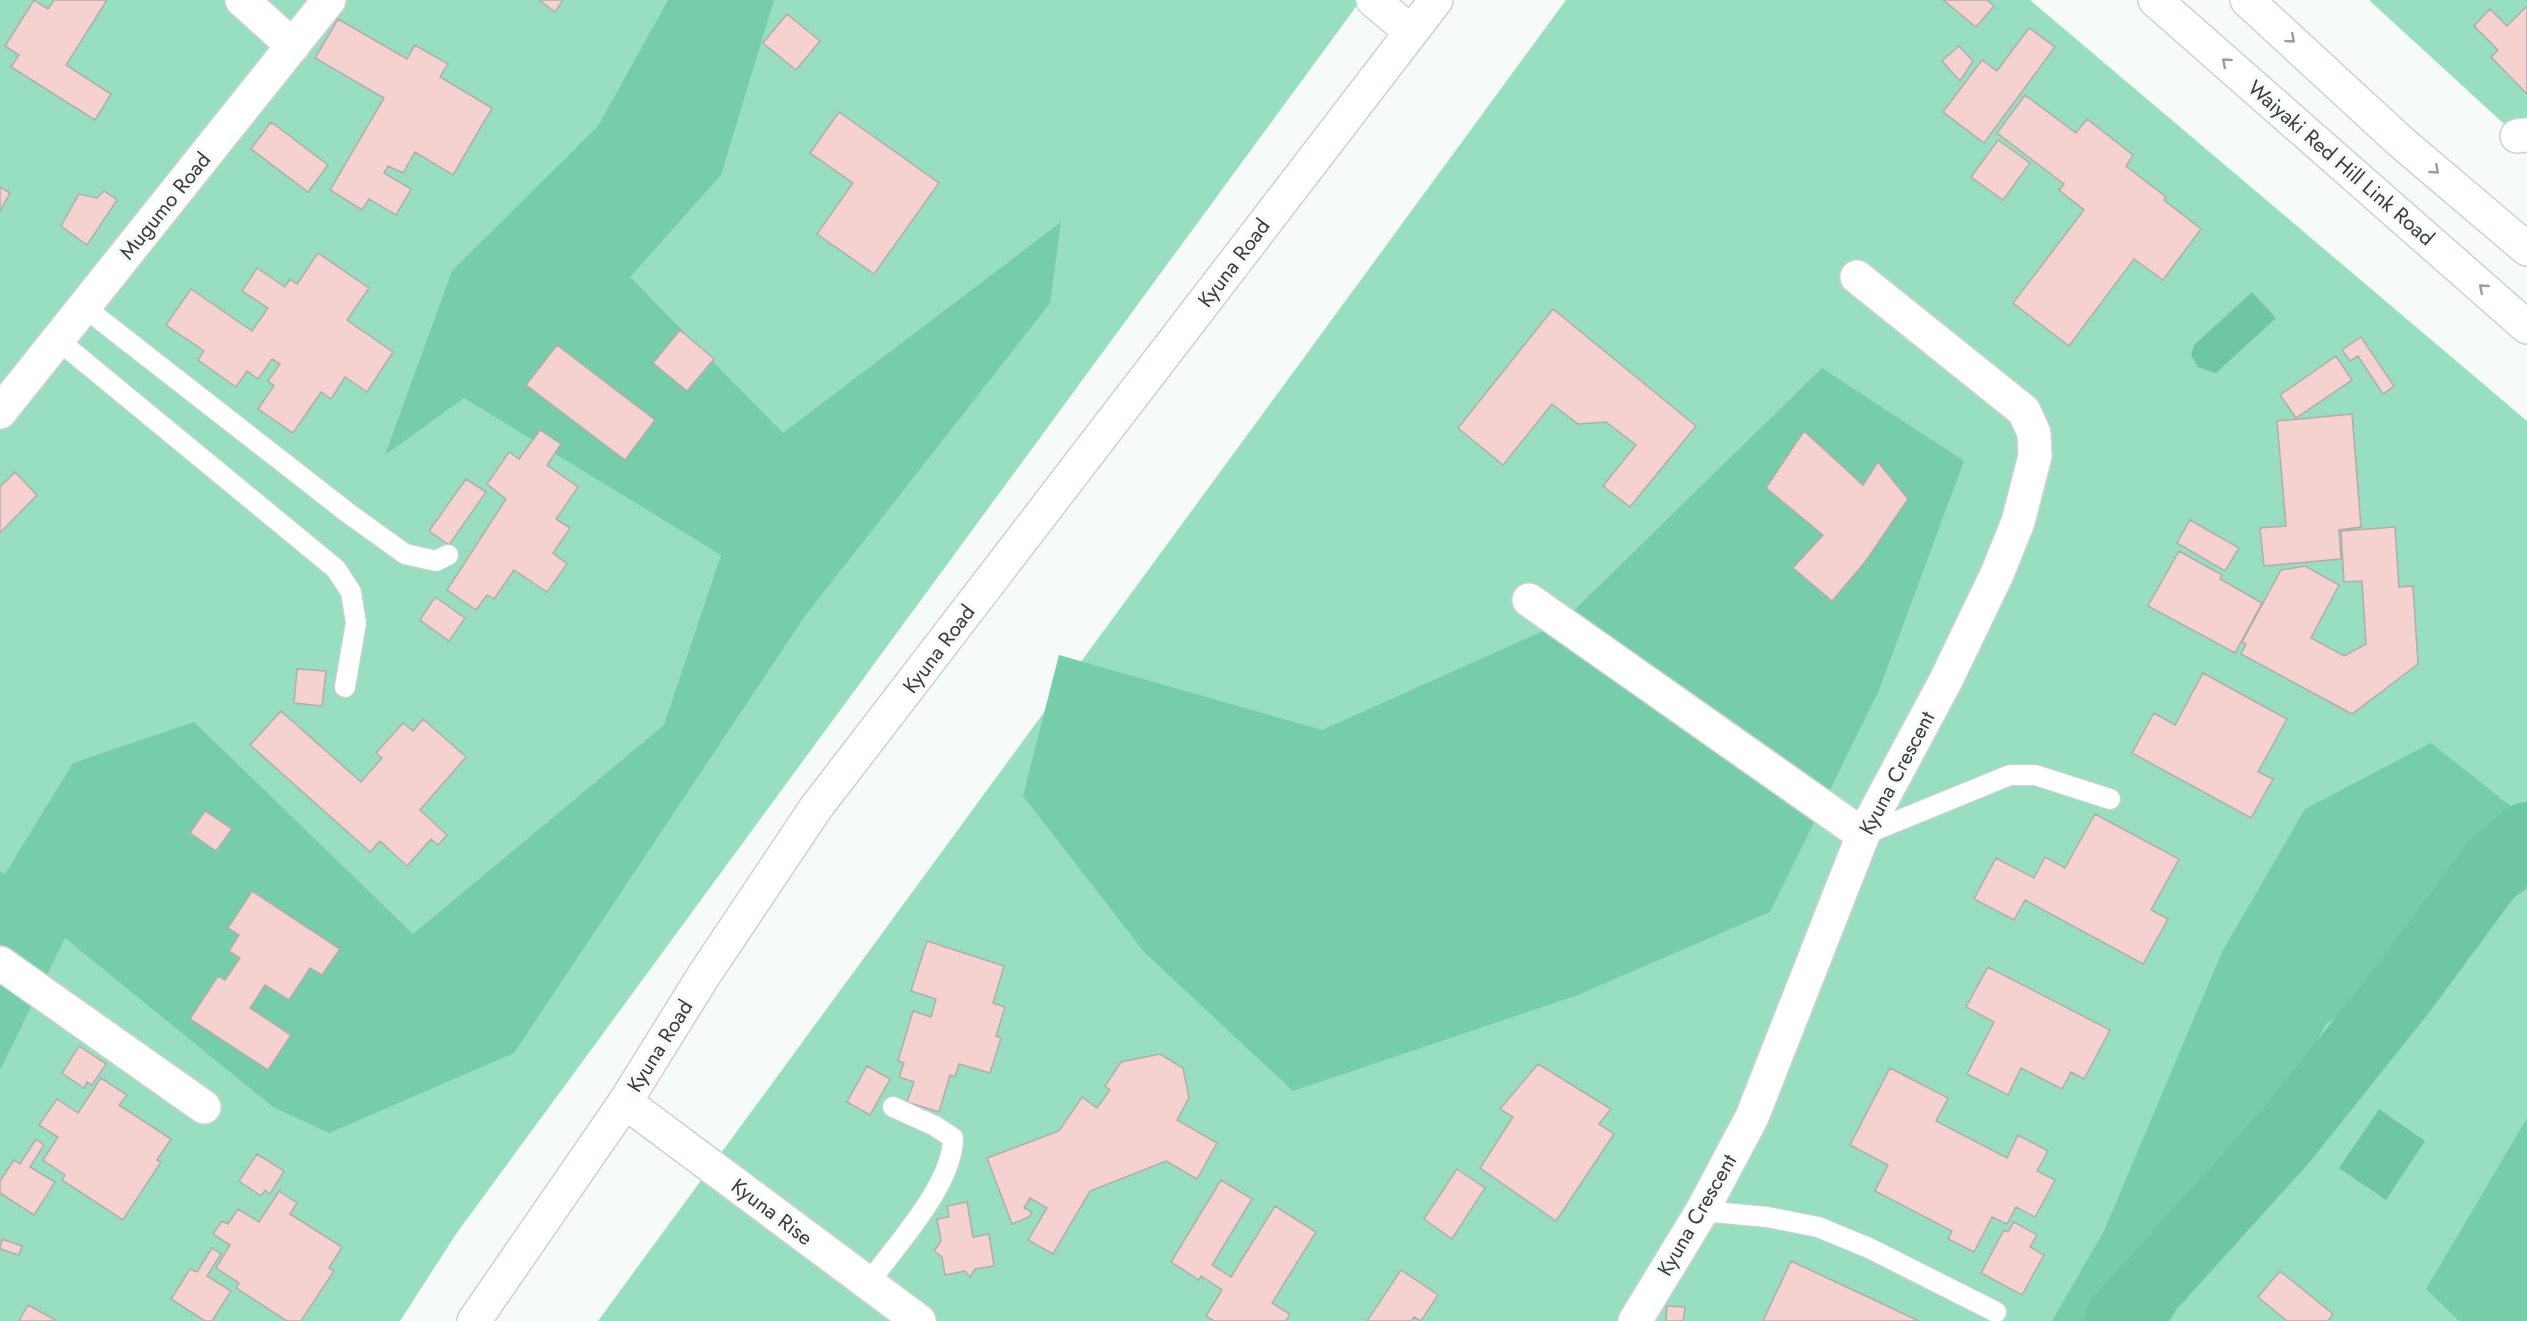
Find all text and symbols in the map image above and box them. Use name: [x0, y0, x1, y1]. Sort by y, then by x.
one-way arrow: [2284, 32, 2294, 43]
one-way arrow: [2222, 58, 2233, 69]
street label: Waiyaki Red Hill Link Road: [2241, 73, 2441, 253]
street label: Mugumo Road: [112, 146, 218, 266]
one-way arrow: [2428, 163, 2439, 174]
street label: Kyuna Road: [1191, 213, 1277, 313]
one-way arrow: [2479, 284, 2490, 295]
street label: Kyuna Road: [896, 599, 982, 699]
street label: Kyuna Crescent: [1852, 706, 1942, 840]
street label: Kyuna Road: [620, 994, 700, 1098]
street label: Kyuna Crescent: [1650, 1149, 1744, 1281]
street label: Kyuna Rise: [725, 1171, 819, 1253]

